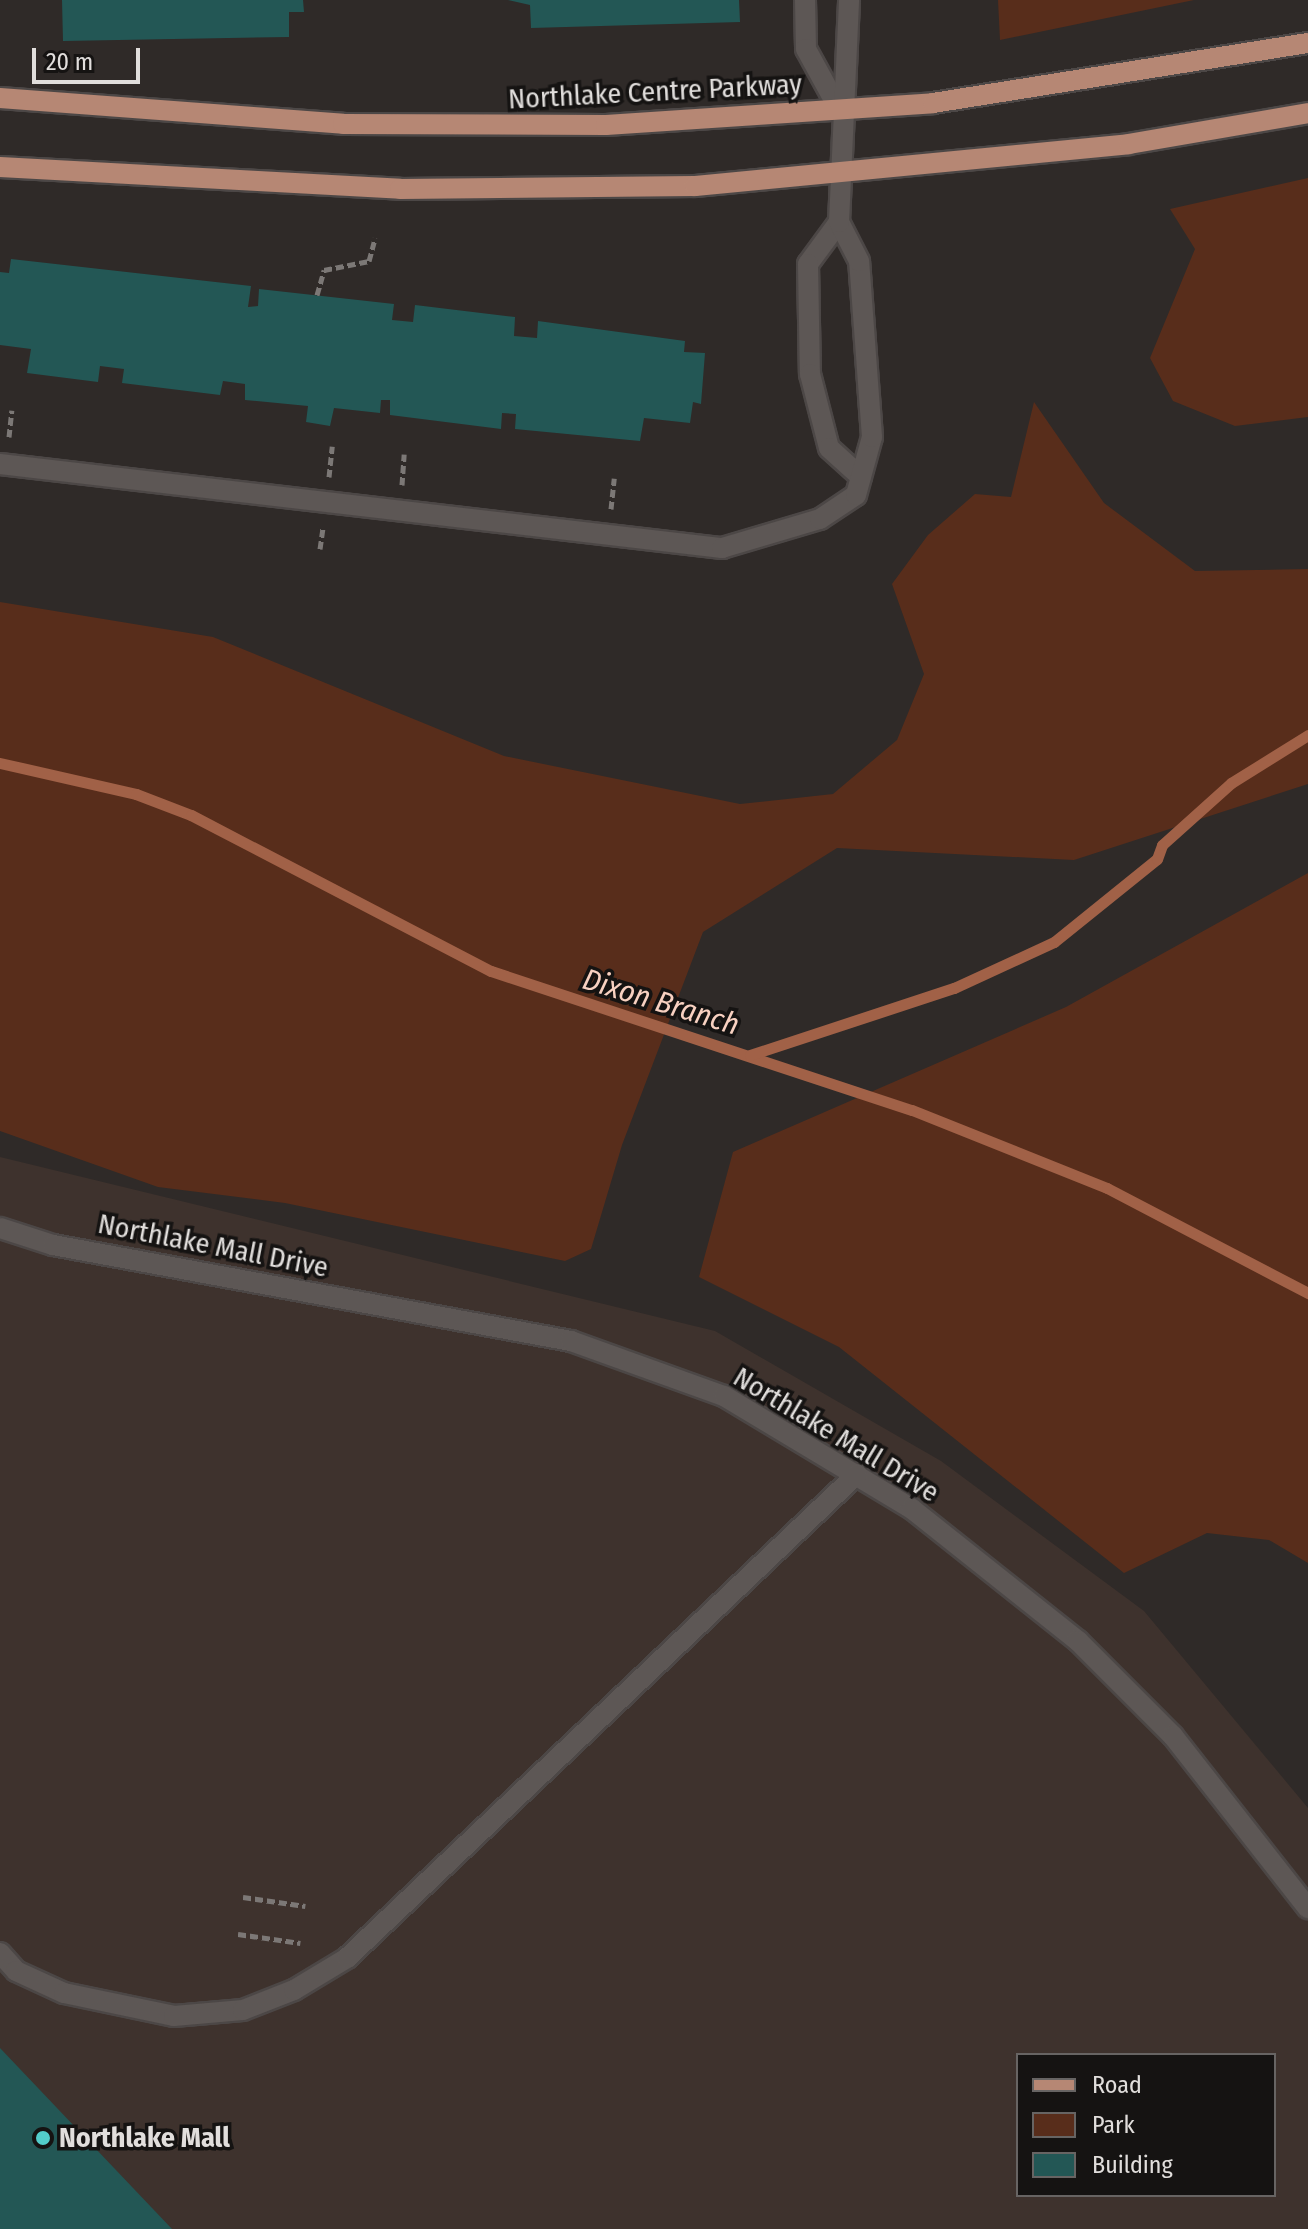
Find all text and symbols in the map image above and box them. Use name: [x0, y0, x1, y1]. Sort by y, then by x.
scale bar: [36, 32, 144, 82]
text: 20 m: [46, 48, 93, 76]
street label: Northlake Centre Parkway: [507, 68, 803, 116]
water label: Dixon Branch: [578, 961, 744, 1043]
street label: Northlake Mall Drive: [95, 1207, 331, 1285]
street label: Northlake Mall Drive: [727, 1360, 945, 1510]
legend: [1016, 2053, 1276, 2197]
text: Road: [1092, 2071, 1142, 2099]
text: Park: [1092, 2111, 1135, 2139]
place label: Northlake Mall: [59, 2121, 230, 2155]
marker: Northlake Mall: [34, 2129, 52, 2147]
text: Building: [1092, 2151, 1173, 2179]

